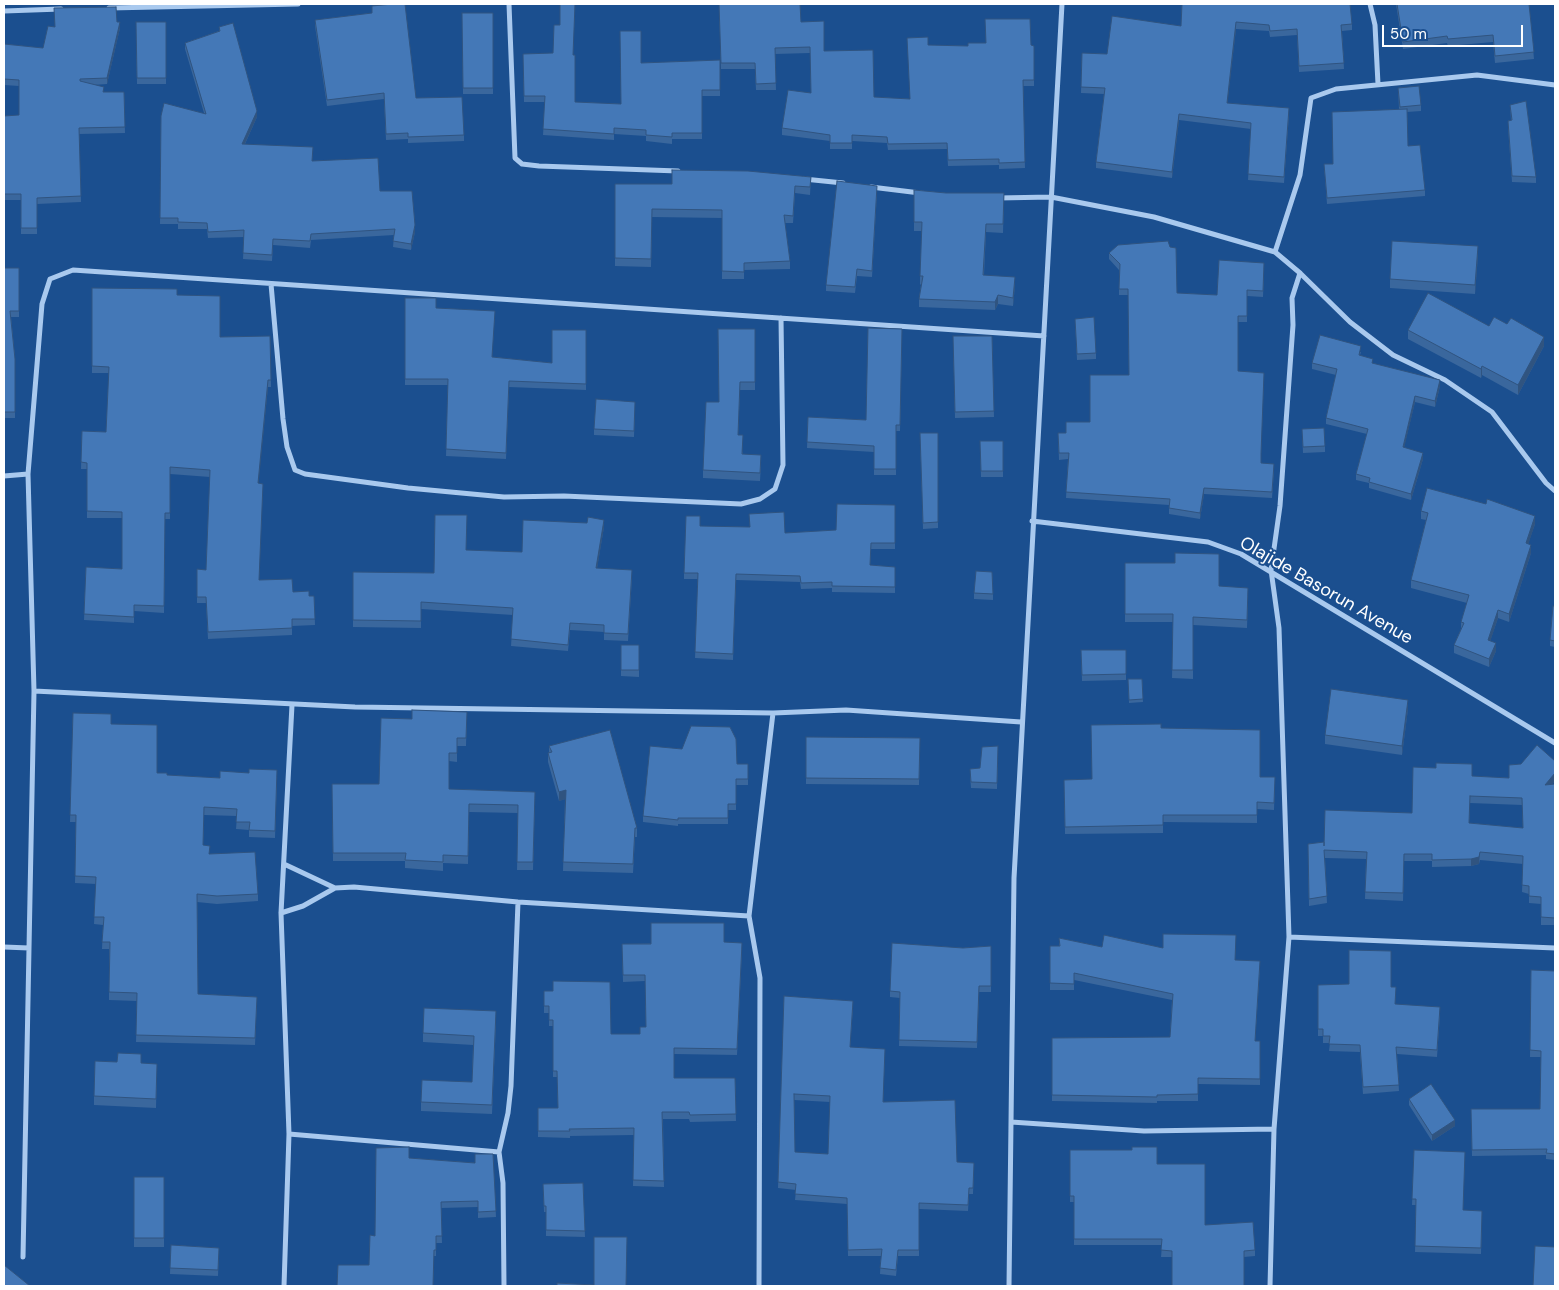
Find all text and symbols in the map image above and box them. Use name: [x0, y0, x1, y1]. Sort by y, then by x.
scale bar: [1384, 15, 1525, 47]
text: 50 m: [1390, 24, 1427, 44]
street label: Olajide Basorun Avenue: [1236, 533, 1416, 649]

